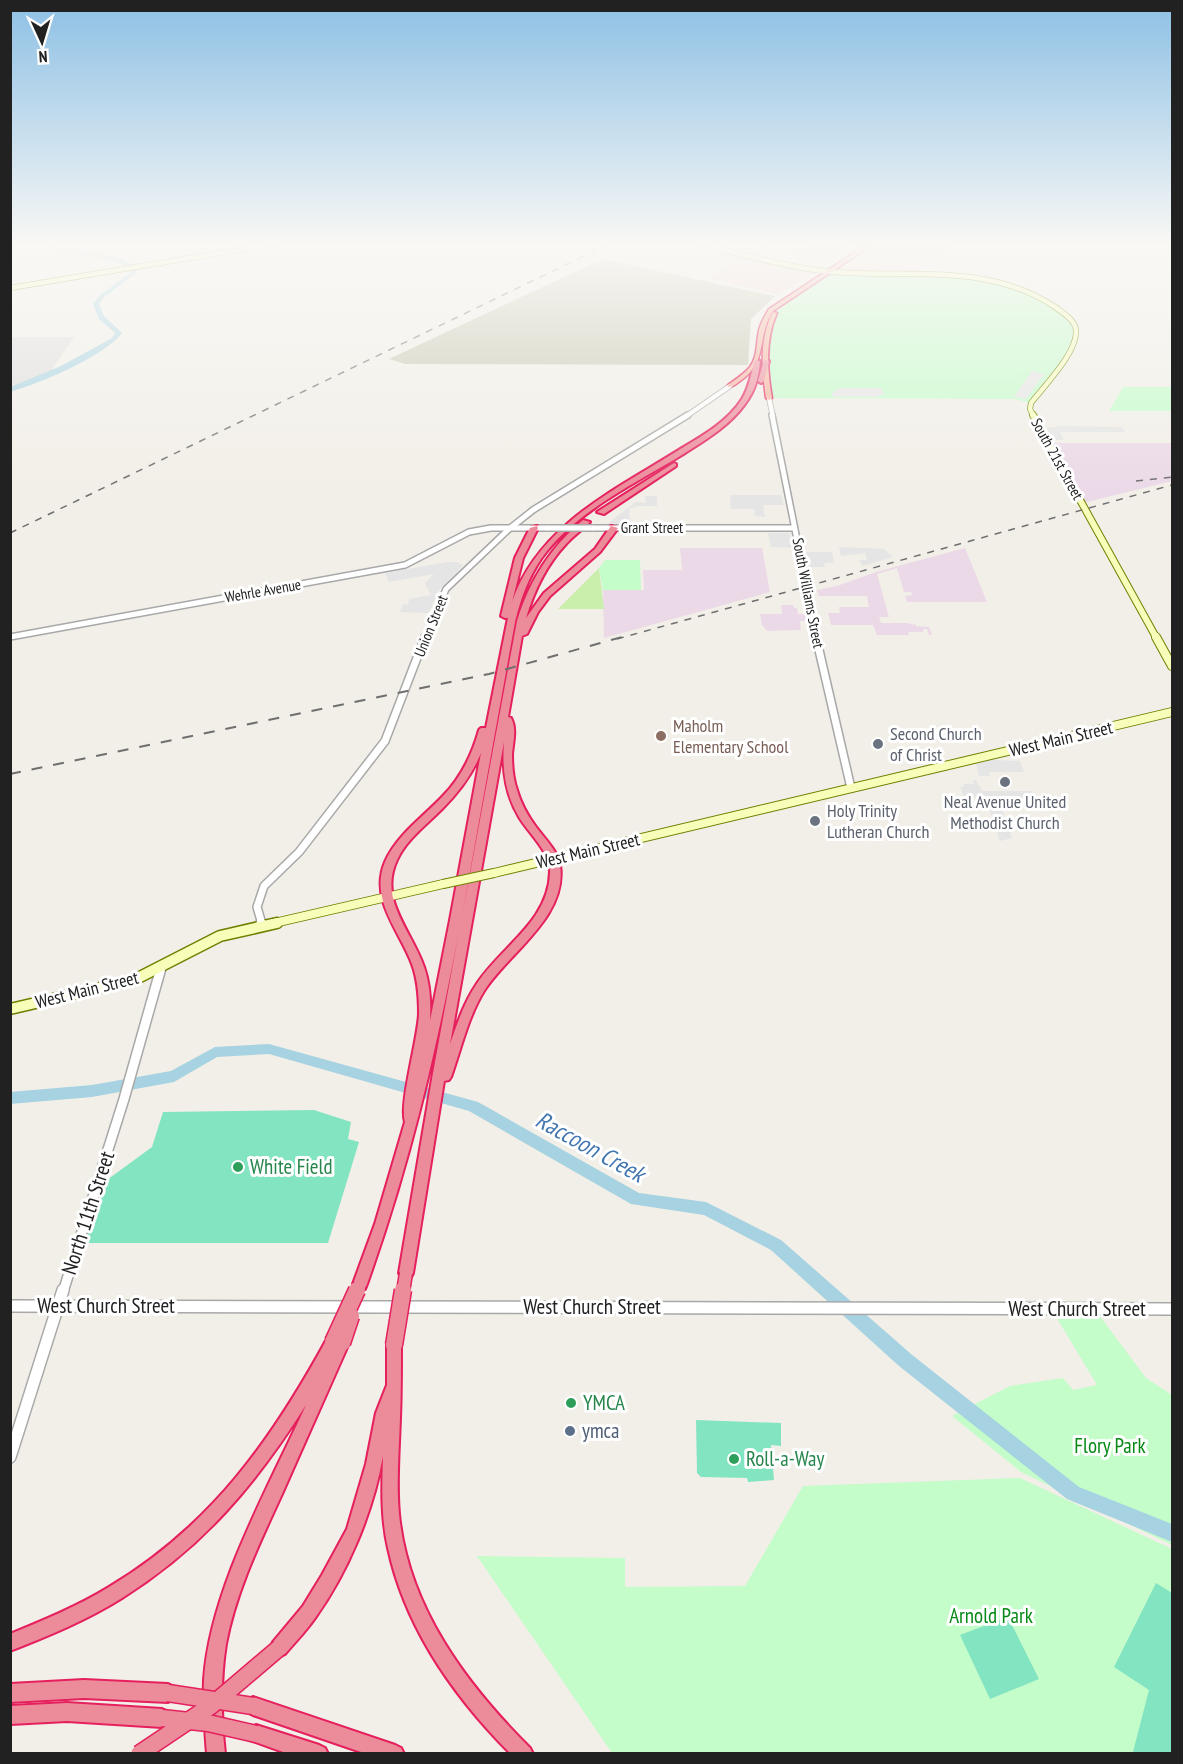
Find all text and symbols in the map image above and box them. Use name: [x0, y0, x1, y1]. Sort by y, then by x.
north arrow: [12, 12, 72, 72]
text: N: [38, 47, 48, 67]
street label: South 21st Street: [1027, 415, 1088, 503]
street label: Grant Street: [621, 518, 683, 537]
street label: South Williams Street: [789, 536, 828, 650]
street label: Wehrle Avenue: [223, 574, 302, 607]
street label: Union Street: [410, 592, 452, 659]
place label: Maholm Elementary School: [673, 714, 789, 758]
street label: West Main Street: [1007, 715, 1115, 762]
place label: Second Church of Christ: [890, 722, 982, 766]
marker: Maholm Elementary School: [654, 729, 668, 743]
marker: Second Church of Christ: [871, 737, 885, 751]
marker: Neal Avenue United Methodist Church: [998, 775, 1012, 789]
place label: Neal Avenue United Methodist Church: [944, 790, 1066, 834]
place label: Holy Trinity Lutheran Church: [827, 799, 929, 843]
marker: Holy Trinity Lutheran Church: [808, 814, 822, 828]
street label: West Main Street: [534, 827, 642, 874]
street label: West Main Street: [33, 966, 141, 1013]
water label: Raccoon Creek: [530, 1104, 653, 1190]
street label: North 11th Street: [55, 1148, 120, 1278]
place label: White Field: [250, 1153, 333, 1180]
marker: White Field: [231, 1160, 245, 1174]
street label: West Church Street: [37, 1292, 175, 1319]
street label: West Church Street: [523, 1293, 661, 1320]
street label: West Church Street: [1008, 1295, 1146, 1322]
place label: YMCA: [583, 1389, 625, 1416]
marker: YMCA: [564, 1396, 578, 1410]
place label: ymca: [582, 1417, 619, 1444]
marker: ymca: [563, 1424, 577, 1438]
park label: Flory Park: [1074, 1432, 1146, 1459]
place label: Roll-a-Way: [746, 1445, 824, 1472]
marker: Roll-a-Way: [727, 1452, 741, 1466]
park label: Arnold Park: [949, 1602, 1033, 1629]

